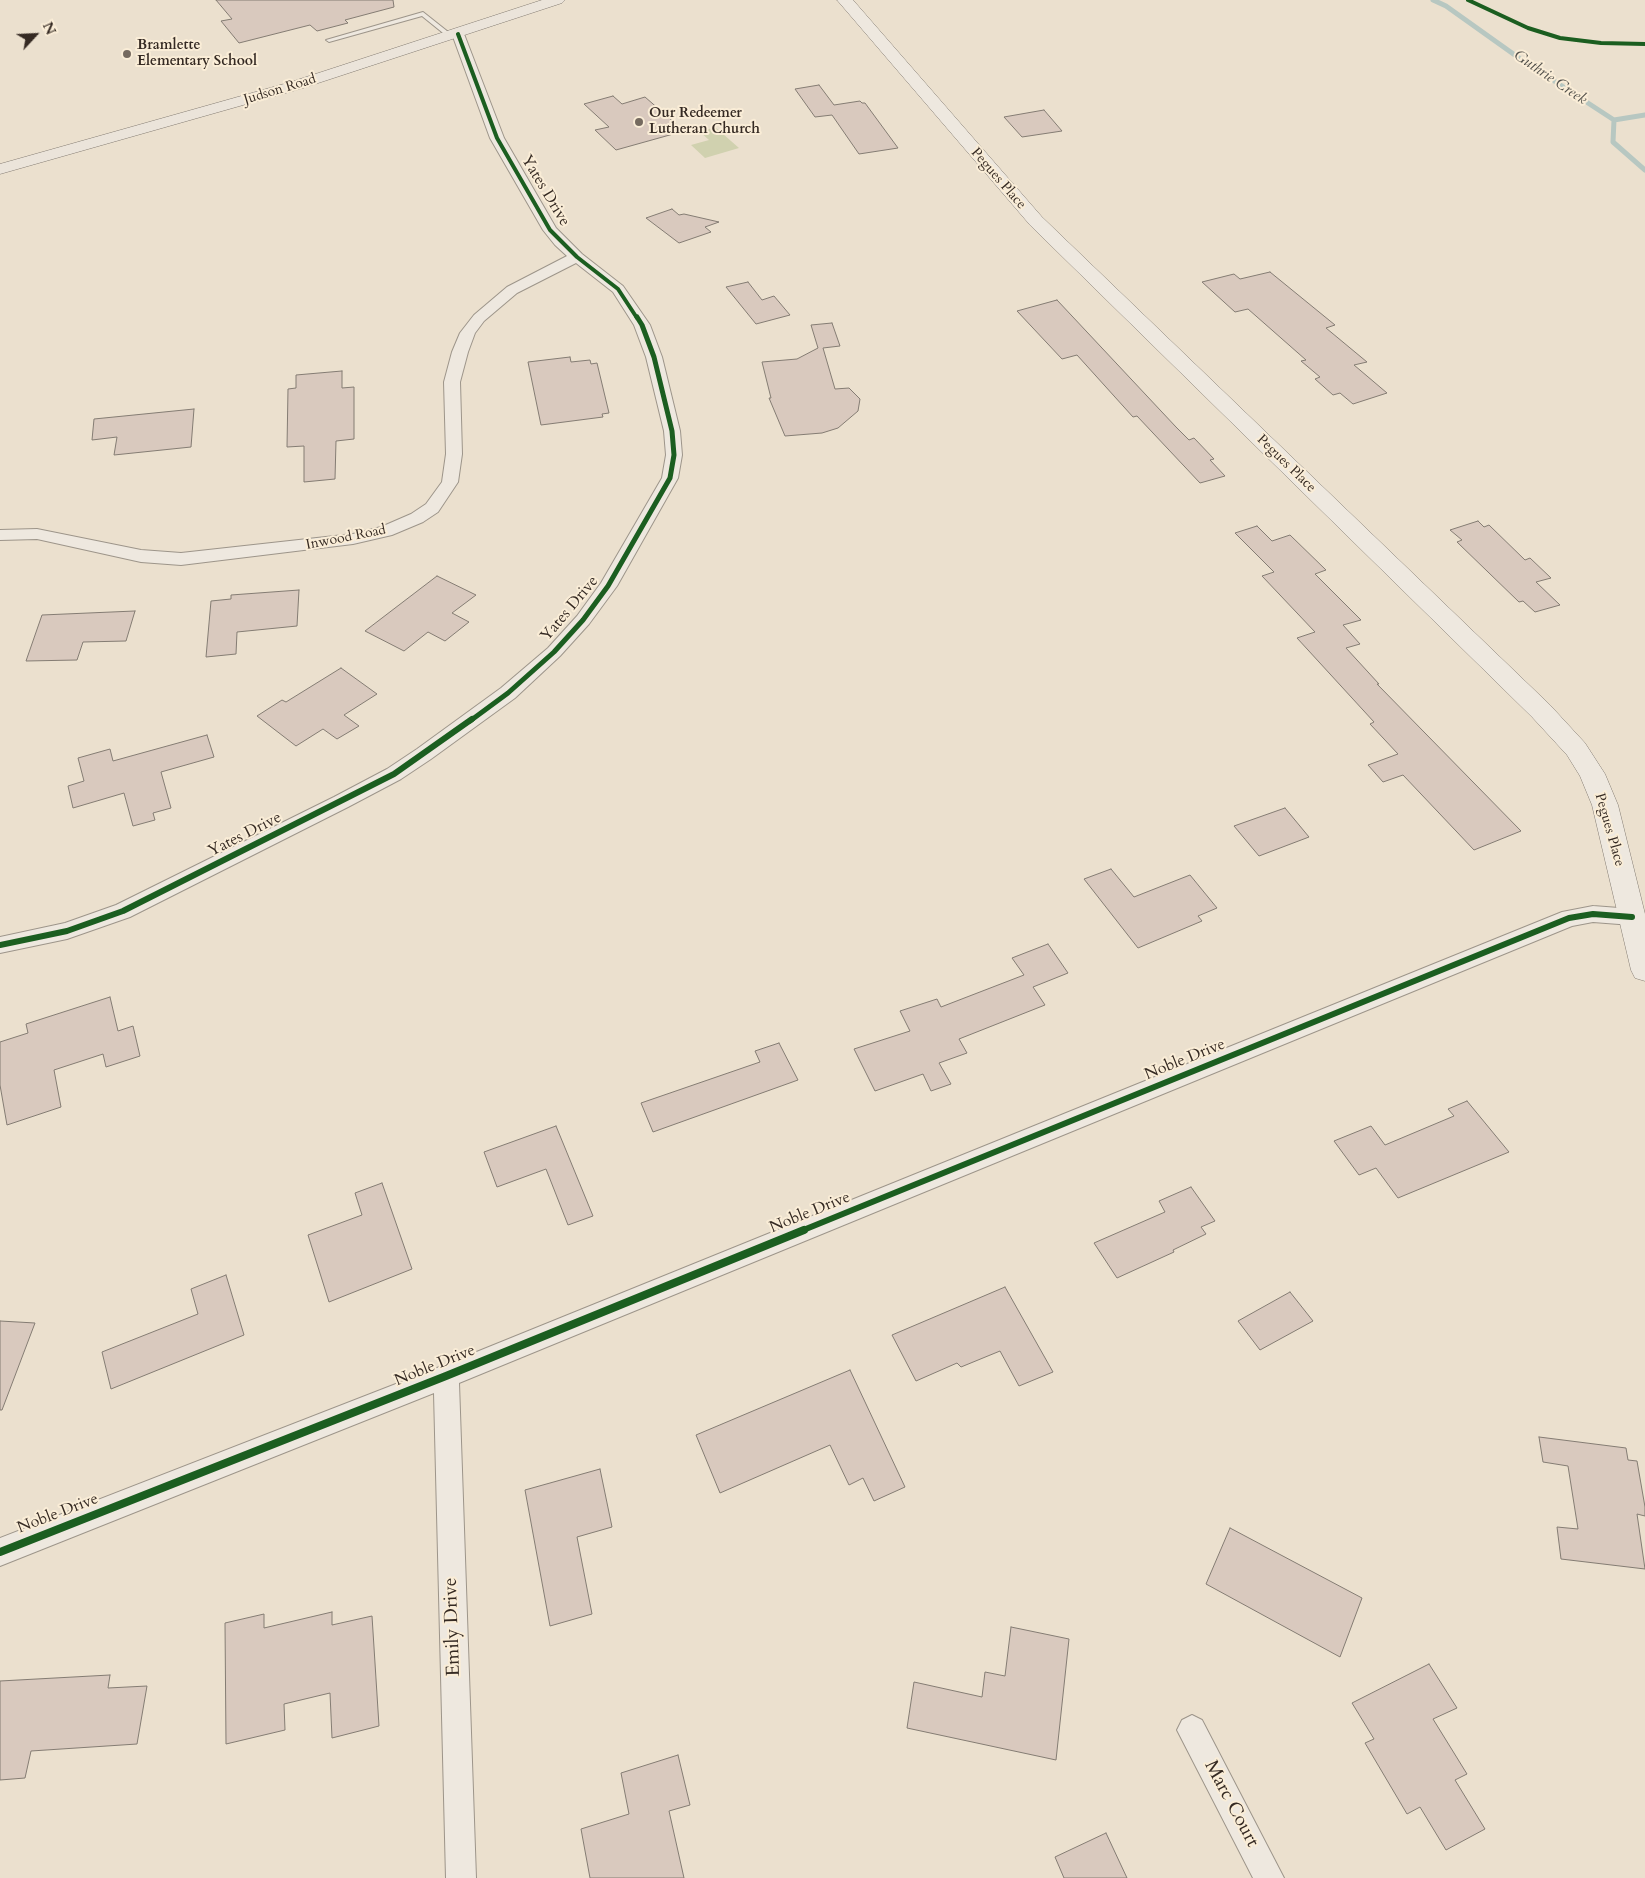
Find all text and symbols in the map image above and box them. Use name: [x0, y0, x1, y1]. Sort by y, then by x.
north arrow: [10, 10, 60, 60]
text: N: [38, 19, 60, 38]
place label: Bramlette Elementary School: [137, 38, 257, 70]
water label: Guthrie Creek: [1510, 47, 1590, 109]
marker: Bramlette Elementary School: [121, 48, 133, 60]
street label: Judson Road: [242, 71, 318, 109]
place label: Our Redeemer Lutheran Church: [649, 106, 760, 138]
marker: Our Redeemer Lutheran Church: [633, 116, 645, 128]
street label: Pegues Place: [967, 145, 1029, 213]
street label: Yates Drive: [516, 152, 574, 230]
street label: Pegues Place: [1253, 432, 1319, 496]
street label: Inwood Road: [305, 522, 387, 554]
street label: Yates Drive: [537, 572, 603, 646]
street label: Pegues Place: [1591, 791, 1627, 869]
street label: Yates Drive: [205, 808, 285, 862]
street label: Noble Drive: [1142, 1035, 1228, 1085]
street label: Noble Drive: [767, 1188, 853, 1238]
street label: Noble Drive: [392, 1341, 478, 1391]
street label: Noble Drive: [15, 1490, 101, 1538]
street label: Emily Drive: [440, 1577, 466, 1677]
street label: Marc Court: [1199, 1757, 1263, 1851]

